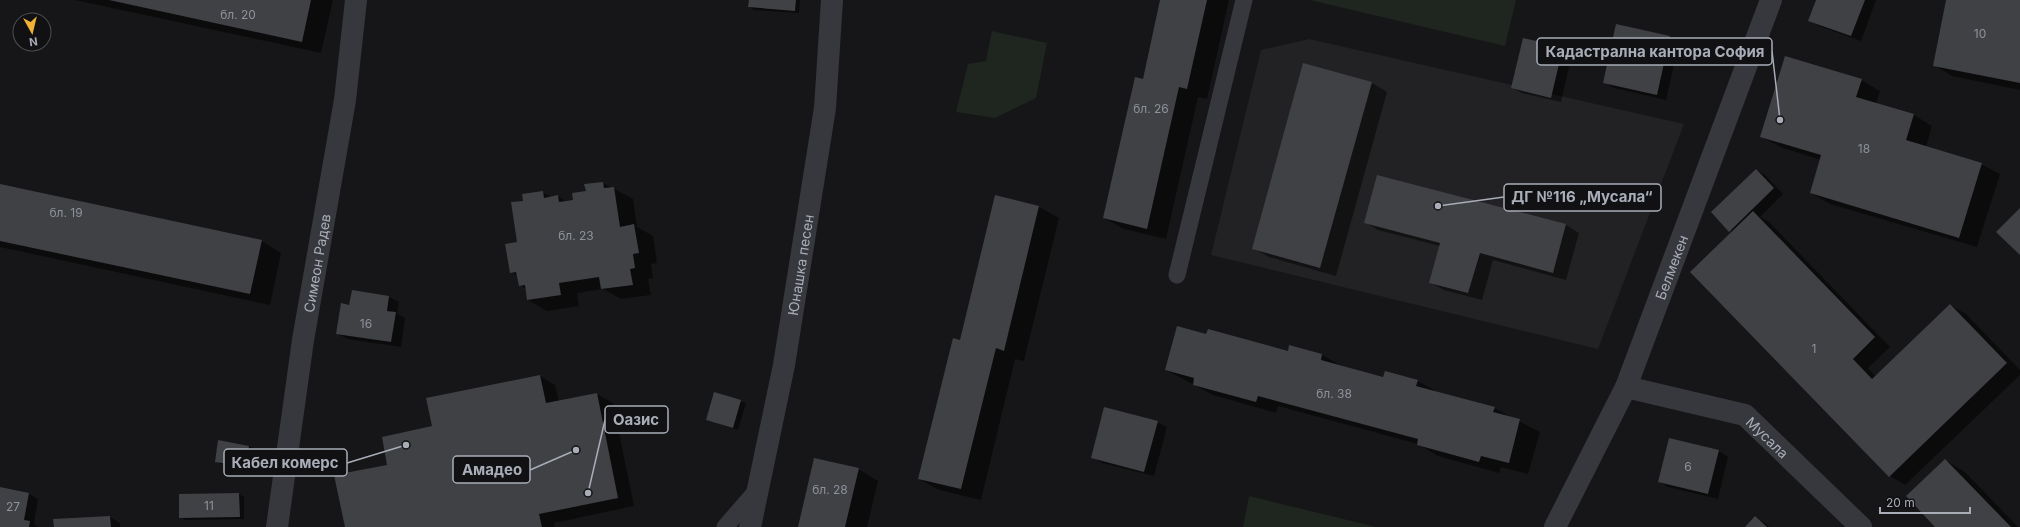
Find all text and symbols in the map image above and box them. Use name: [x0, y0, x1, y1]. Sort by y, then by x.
house number: бл. 20: [220, 7, 256, 22]
north arrow: [12, 12, 52, 52]
house number: 10: [1974, 26, 1986, 41]
text: N: [28, 34, 39, 49]
callout: Кадастрална кантора София: [1537, 38, 1772, 65]
text: Кадастрална кантора София: [1545, 42, 1765, 61]
house number: бл. 26: [1133, 101, 1169, 116]
house number: 18: [1858, 141, 1870, 156]
callout: ДГ №116 „Мусала“: [1504, 184, 1661, 211]
text: ДГ №116 „Мусала“: [1511, 187, 1653, 206]
house number: бл. 19: [49, 205, 83, 220]
street label: Симеон Радев: [300, 212, 333, 314]
street label: Юнашка песен: [784, 213, 816, 317]
house number: бл. 23: [558, 228, 594, 243]
street label: Белмекен: [1651, 232, 1691, 302]
house number: 16: [360, 316, 372, 331]
house number: 1: [1812, 341, 1816, 356]
house number: бл. 38: [1316, 386, 1352, 401]
callout: Оазис: [605, 406, 668, 433]
text: Оазис: [613, 410, 659, 429]
street label: Мусала: [1743, 413, 1793, 461]
callout: Кабел комерс: [224, 449, 347, 476]
text: Кабел комерс: [231, 453, 339, 472]
callout: Амадео: [453, 456, 530, 483]
house number: 6: [1684, 459, 1692, 474]
text: Амадео: [462, 460, 522, 479]
house number: бл. 28: [812, 482, 848, 497]
scale bar: [1880, 489, 1970, 515]
text: 20 m: [1886, 495, 1915, 510]
house number: 11: [204, 498, 214, 513]
house number: 27: [6, 499, 20, 514]

